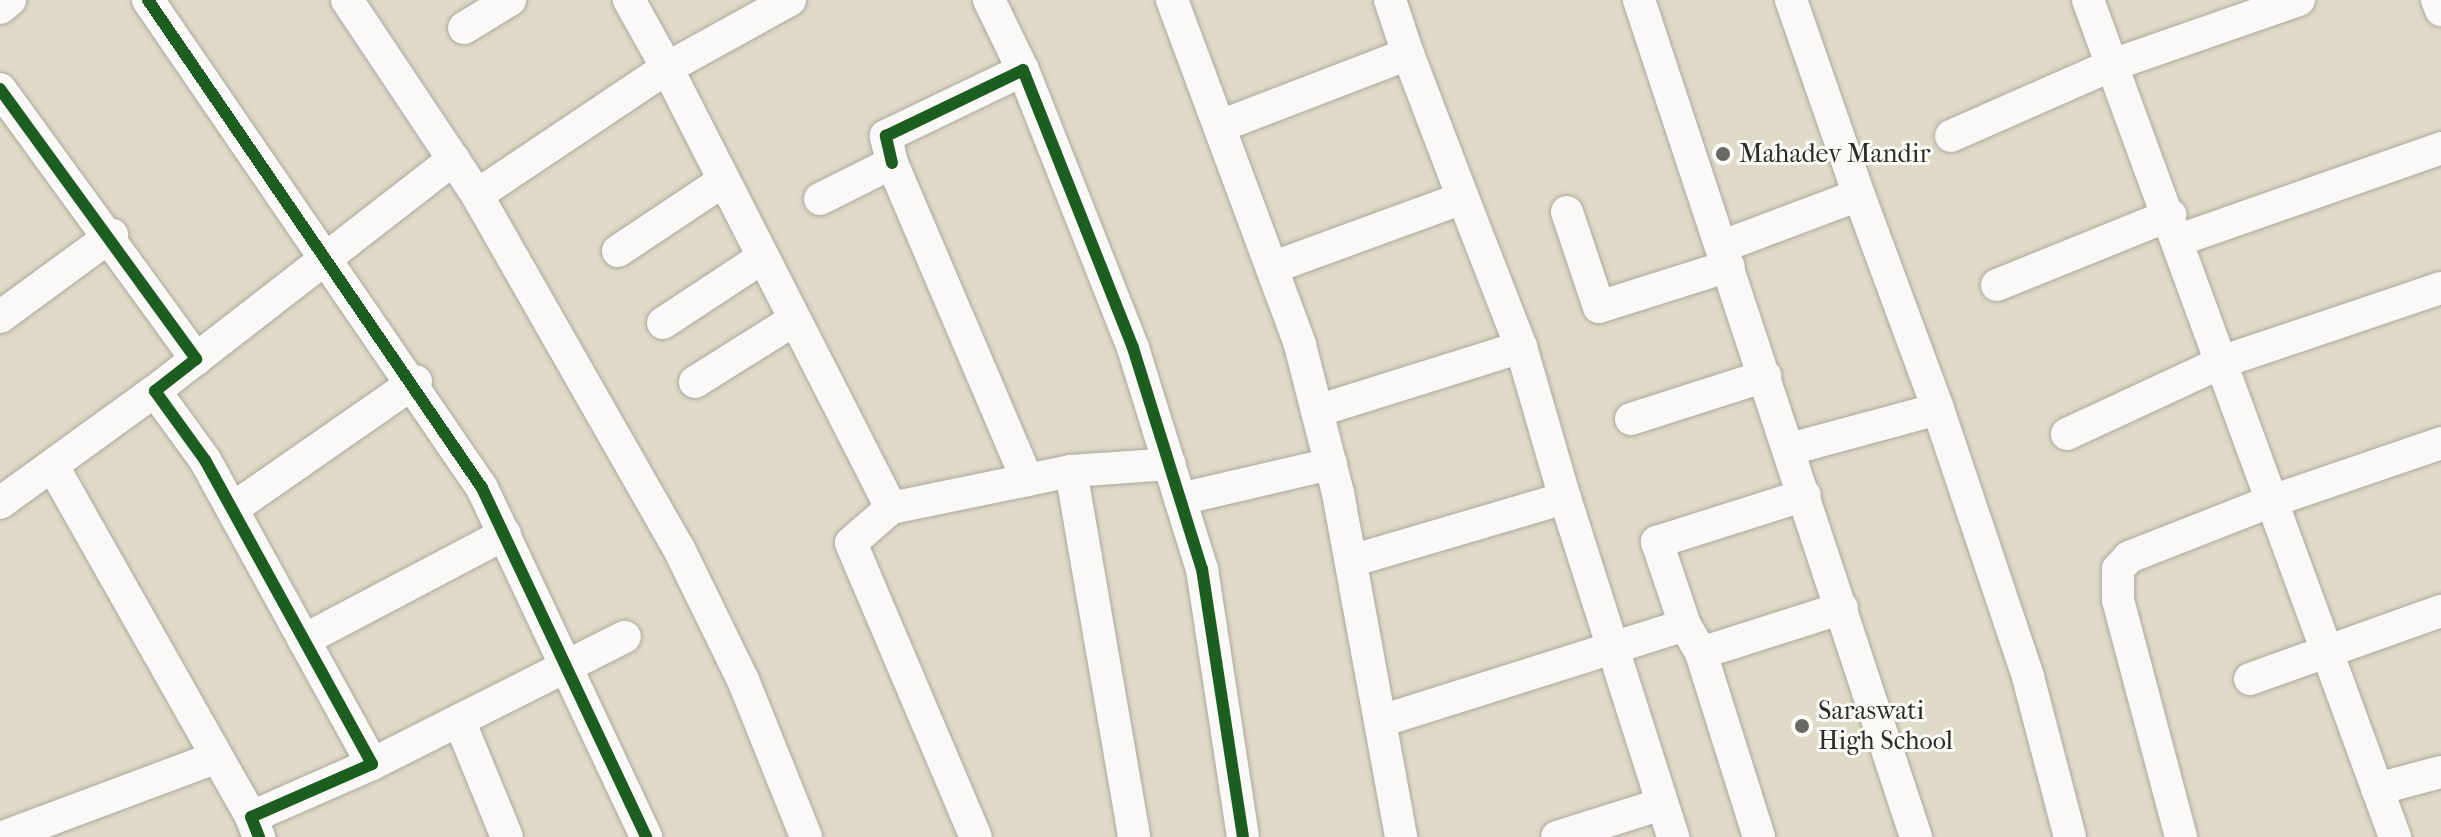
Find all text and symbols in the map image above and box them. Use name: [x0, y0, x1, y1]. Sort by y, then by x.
place label: Mahadev Mandir: [1739, 138, 1930, 170]
marker: Mahadev Mandir: [1714, 145, 1732, 163]
place label: Saraswati High School: [1818, 695, 1953, 756]
marker: Saraswati High School: [1793, 717, 1811, 735]

